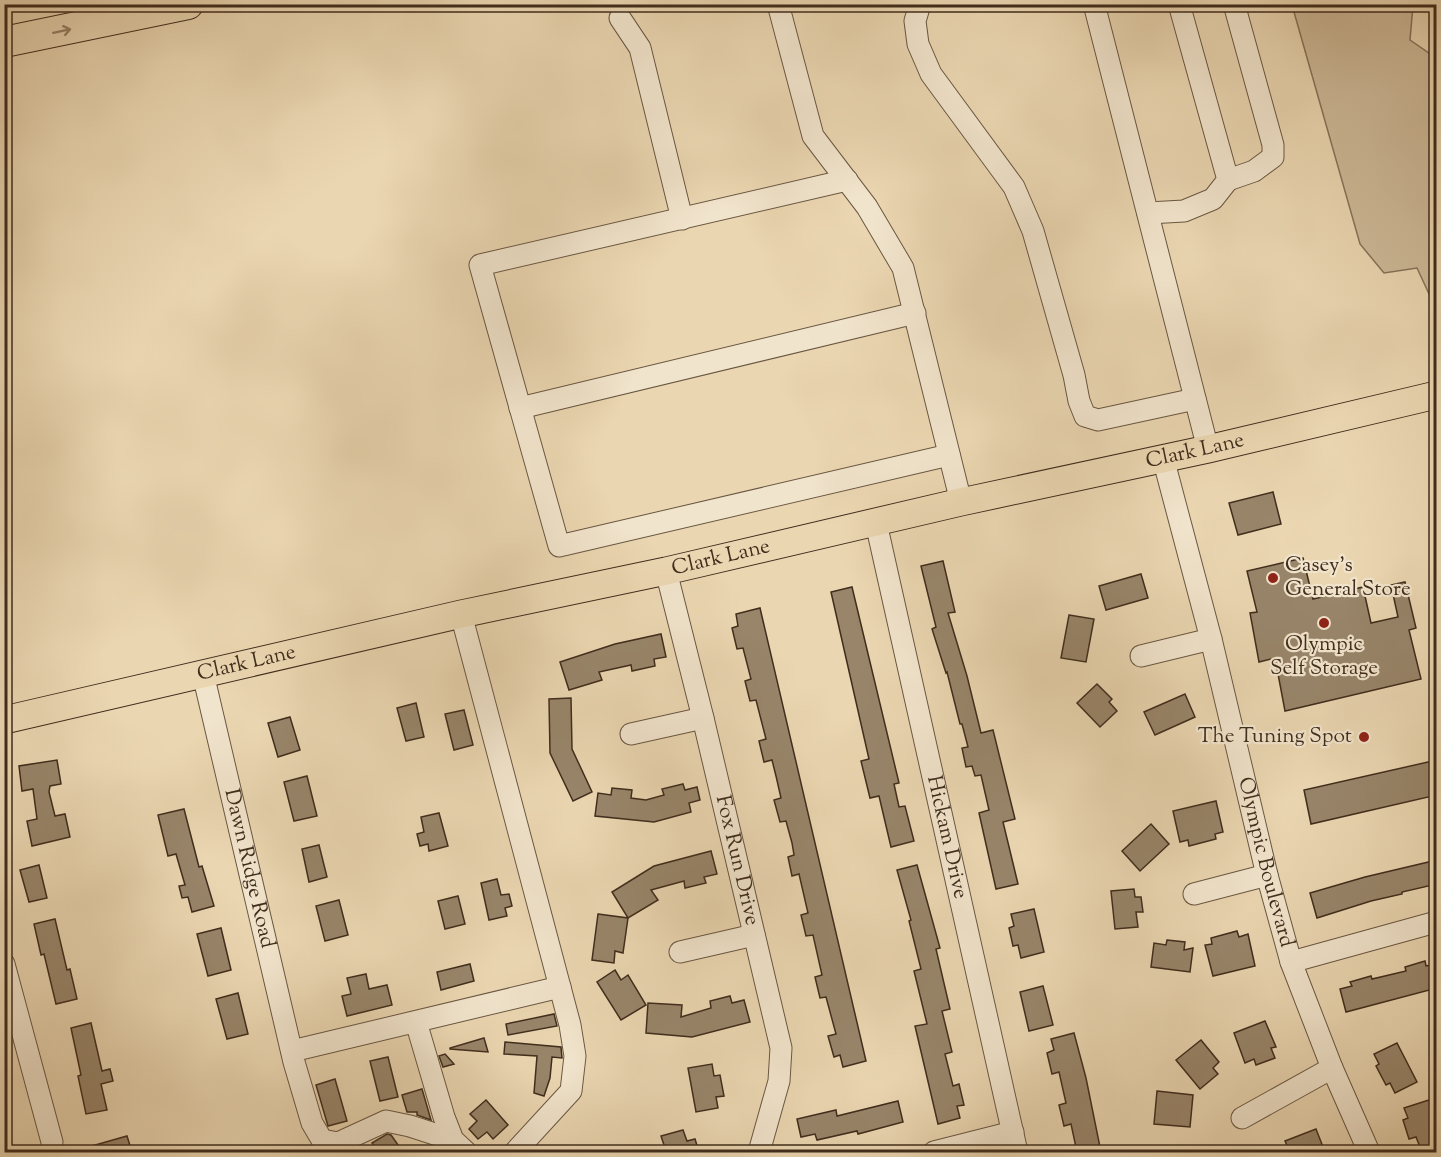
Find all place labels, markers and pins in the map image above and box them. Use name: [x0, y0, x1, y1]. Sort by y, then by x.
place label: Casey's General Store: [1285, 551, 1411, 605]
marker: Casey's General Store: [1266, 571, 1280, 585]
marker: Olympic Self Storage: [1317, 616, 1331, 630]
place label: Olympic Self Storage: [1270, 630, 1378, 684]
place label: The Tuning Spot: [1198, 722, 1352, 752]
marker: The Tuning Spot: [1357, 730, 1371, 744]

